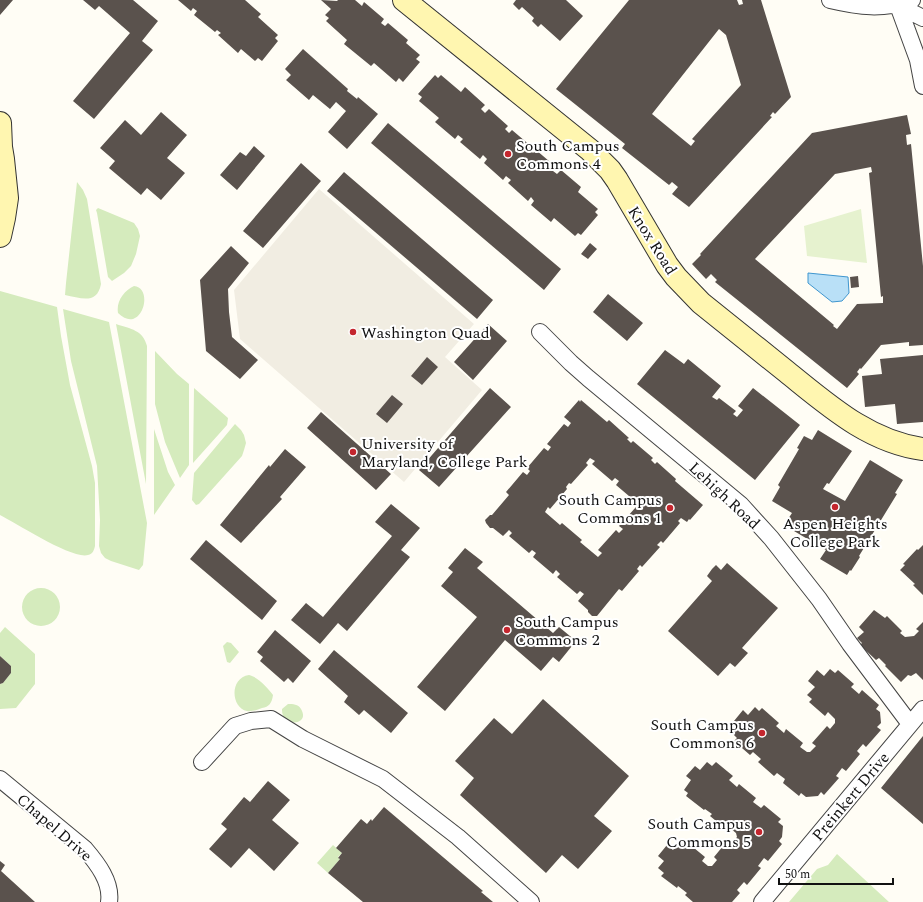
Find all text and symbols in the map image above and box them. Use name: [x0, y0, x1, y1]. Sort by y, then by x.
place label: South Campus Commons 4: [516, 134, 620, 176]
marker: South Campus Commons 4: [503, 149, 513, 159]
street label: Knox Road: [621, 201, 683, 280]
place label: Washington Quad: [361, 321, 490, 345]
marker: Washington Quad: [348, 327, 358, 337]
place label: University of Maryland, College Park: [361, 432, 528, 474]
marker: University of Maryland, College Park: [348, 447, 358, 457]
street label: Lehigh Road: [683, 456, 765, 535]
place label: South Campus Commons 1: [558, 488, 662, 530]
marker: Aspen Heights College Park: [830, 502, 840, 512]
marker: South Campus Commons 1: [665, 503, 675, 513]
place label: Aspen Heights College Park: [782, 512, 888, 554]
place label: South Campus Commons 2: [515, 610, 619, 652]
marker: South Campus Commons 2: [502, 625, 512, 635]
place label: South Campus Commons 6: [650, 713, 754, 755]
marker: South Campus Commons 6: [757, 728, 767, 738]
street label: Preinkert Drive: [806, 747, 895, 847]
street label: Chapel Drive: [11, 788, 97, 867]
place label: South Campus Commons 5: [647, 812, 751, 854]
marker: South Campus Commons 5: [754, 827, 764, 837]
scale bar: [779, 860, 893, 886]
text: 50 m: [785, 865, 810, 884]

